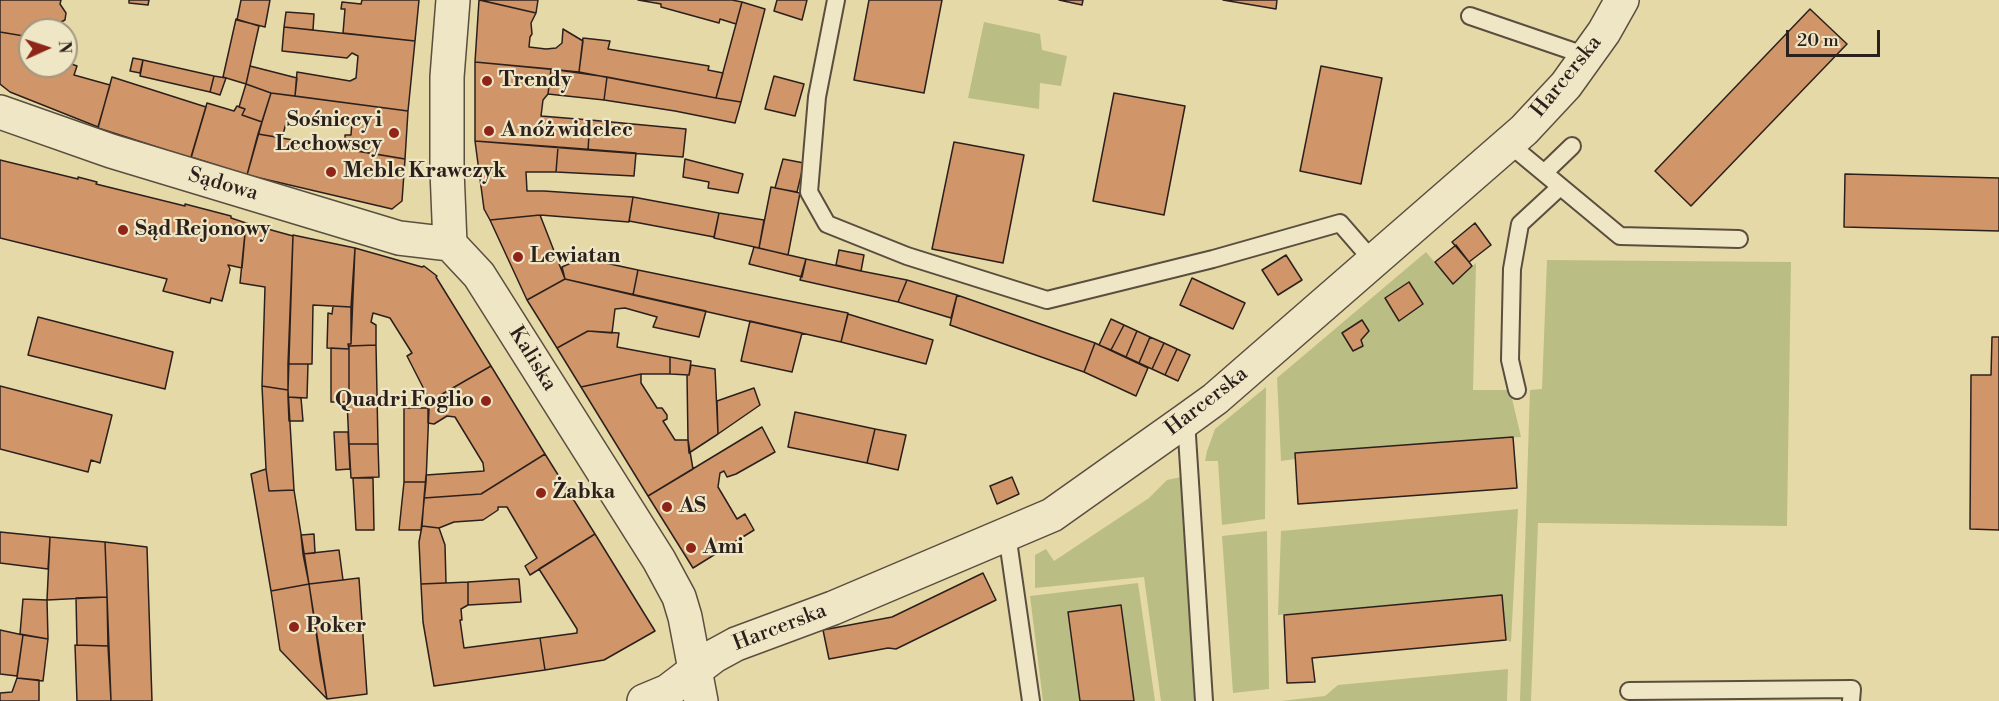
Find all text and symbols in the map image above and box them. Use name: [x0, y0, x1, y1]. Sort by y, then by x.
north arrow: [18, 18, 78, 78]
scale bar: [1789, 18, 1884, 56]
text: 20 m: [1797, 29, 1839, 52]
street label: Harcerska: [1526, 31, 1608, 123]
text: N: [54, 40, 74, 54]
place label: Trendy: [499, 68, 572, 94]
marker: Trendy: [480, 74, 494, 88]
place label: Sośniccy i Lechowscy: [275, 108, 382, 158]
place label: A nóż widelec: [501, 118, 633, 144]
marker: A nóż widelec: [482, 124, 496, 138]
marker: Sośniccy i Lechowscy: [387, 126, 401, 140]
place label: Meble Krawczyk: [343, 159, 506, 185]
street label: Sądowa: [185, 163, 261, 207]
marker: Meble Krawczyk: [324, 165, 338, 179]
place label: Sąd Rejonowy: [135, 217, 270, 243]
marker: Sąd Rejonowy: [116, 223, 130, 237]
place label: Lewiatan: [530, 244, 620, 270]
marker: Lewiatan: [511, 250, 525, 264]
street label: Kaliska: [502, 322, 562, 396]
street label: Harcerska: [1161, 362, 1253, 442]
place label: Quadri Foglio: [335, 388, 474, 414]
marker: Quadri Foglio: [479, 394, 493, 408]
place label: Żabka: [553, 480, 615, 506]
marker: Żabka: [534, 486, 548, 500]
place label: AS: [679, 494, 706, 520]
marker: AS: [660, 500, 674, 514]
place label: Ami: [703, 535, 744, 561]
marker: Ami: [684, 541, 698, 555]
street label: Harcerska: [730, 599, 830, 657]
place label: Poker: [306, 614, 366, 640]
marker: Poker: [287, 620, 301, 634]

